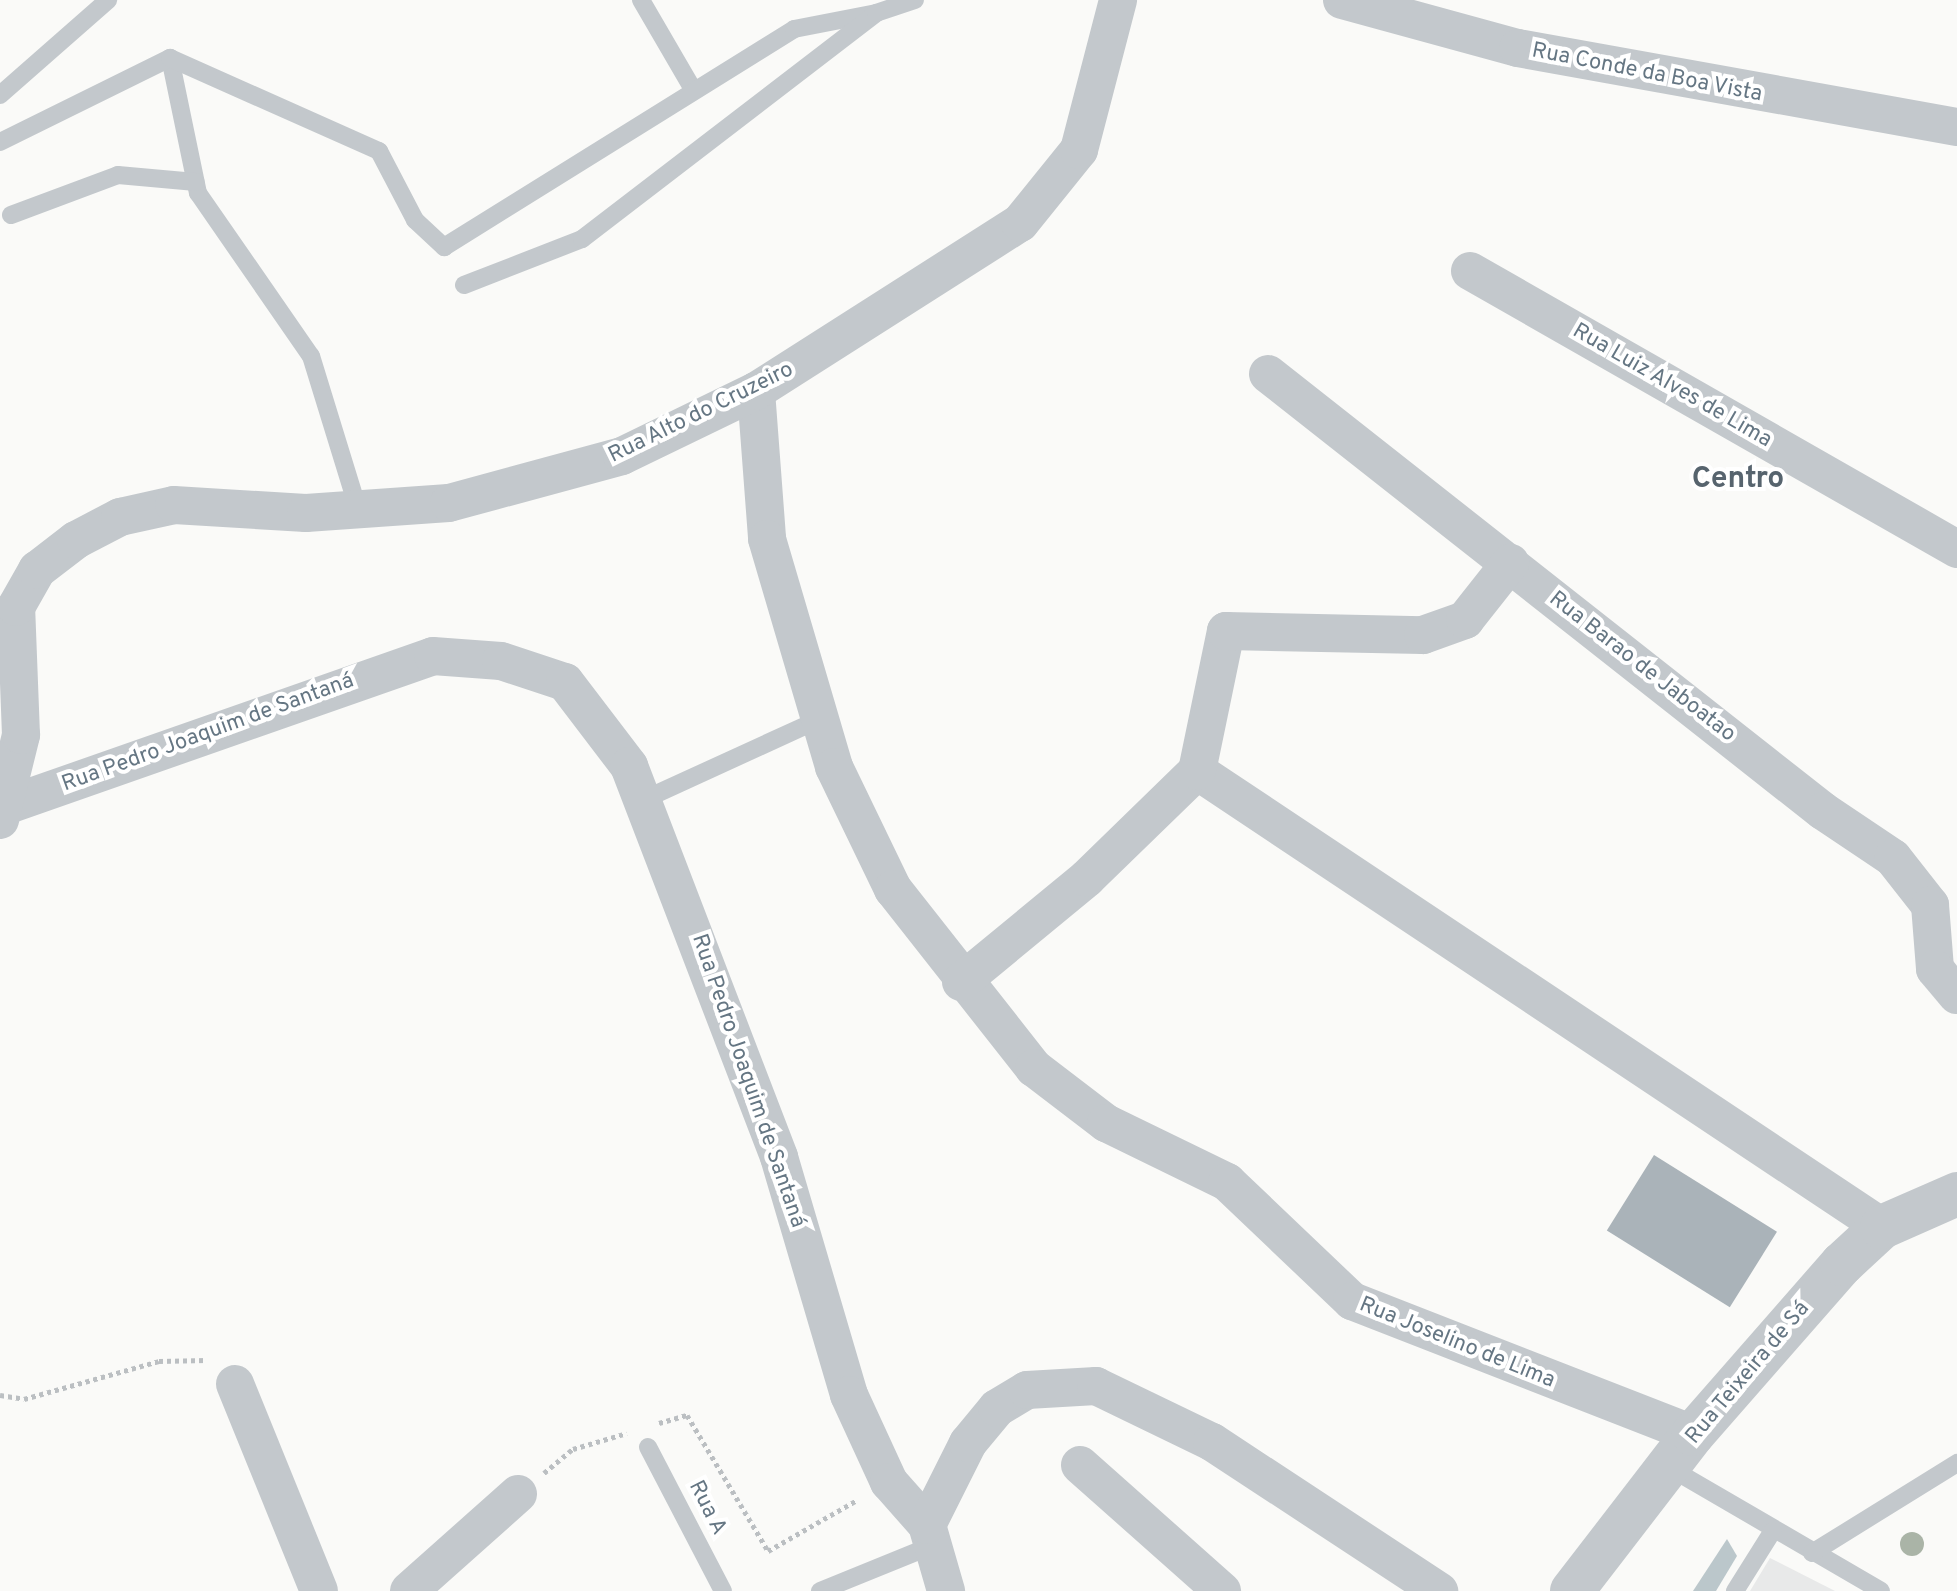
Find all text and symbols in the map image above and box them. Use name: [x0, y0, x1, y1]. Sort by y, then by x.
street label: Rua Conde da Boa Vista: [1529, 38, 1765, 108]
street label: Rua Luiz Alves de Lima: [1567, 318, 1777, 454]
street label: Rua Alto do Cruzeiro: [604, 357, 798, 469]
district label: Centro: [1692, 462, 1784, 498]
street label: Rua Barao de Jaboatao: [1544, 586, 1740, 748]
street label: Rua Pedro Joaquim de Santaná: [58, 668, 358, 798]
street label: Rua Pedro Joaquim de Santaná: [685, 931, 811, 1231]
street label: Rua Joselino de Lima: [1355, 1292, 1559, 1394]
street label: Rua Teixeira de Sá: [1680, 1296, 1816, 1450]
street label: Rua A: [682, 1476, 732, 1540]

